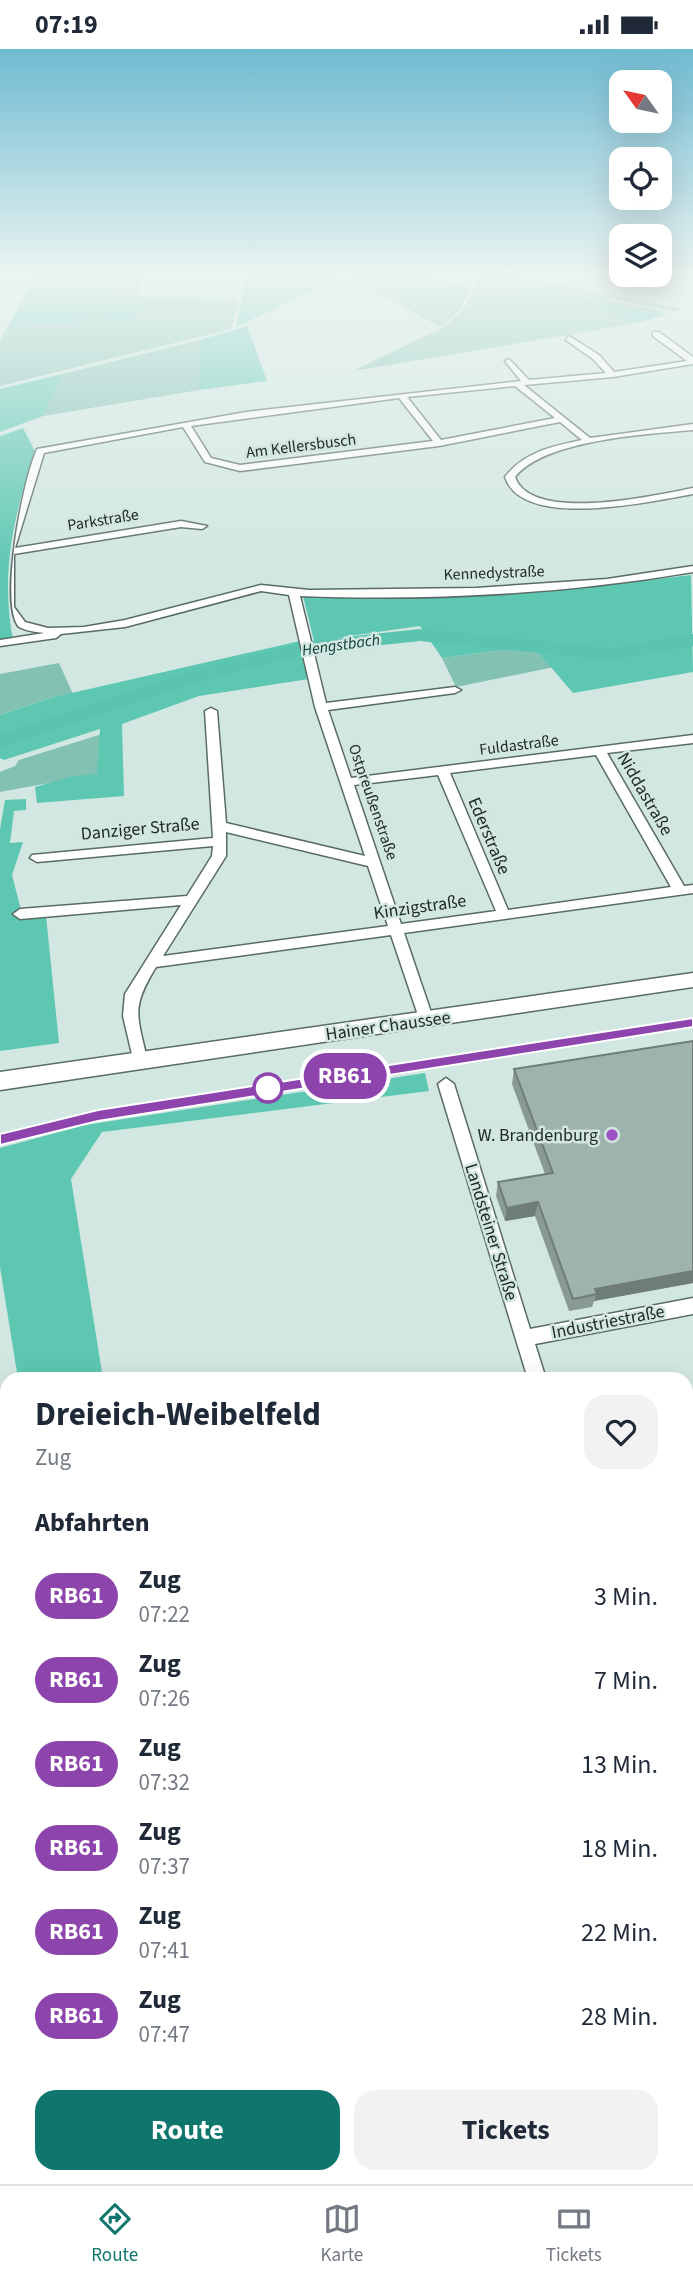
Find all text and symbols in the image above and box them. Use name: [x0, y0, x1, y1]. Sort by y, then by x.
text: 07:19: [35, 6, 98, 43]
north arrow: [609, 70, 672, 133]
map controls: [609, 70, 672, 287]
button: locate: [609, 147, 672, 210]
button: layers: [609, 224, 672, 287]
street label: Am Kellersbusch: [245, 428, 357, 464]
street label: Parkstraße: [66, 503, 140, 537]
street label: Kennedystraße: [443, 560, 545, 586]
water label: Hengstbach: [301, 629, 381, 661]
street label: Fuldastraße: [478, 729, 560, 761]
street label: Ostpreußenstraße: [343, 741, 403, 863]
street label: Niddastraße: [611, 748, 679, 840]
street label: Ederstraße: [462, 793, 517, 879]
street label: Danziger Straße: [80, 811, 200, 847]
street label: Kinzigstraße: [372, 888, 468, 926]
street label: Hainer Chaussee: [324, 1005, 452, 1047]
line badge: RB61: [296, 1053, 394, 1099]
text: RB61: [318, 1058, 372, 1093]
unlabelled marker: [253, 1073, 283, 1103]
place label: W. Brandenburg: [477, 1123, 598, 1148]
marker: W. Brandenburg: [604, 1127, 620, 1143]
street label: Landsteiner Straße: [458, 1160, 524, 1304]
street label: Industriestraße: [549, 1299, 667, 1345]
text: Dreieich-Weibelfeld: [35, 1391, 321, 1438]
button: heart: [584, 1395, 658, 1469]
text: Zug: [35, 1441, 71, 1474]
text: Abfahrten: [35, 1504, 150, 1541]
text: Zug: [139, 1561, 181, 1598]
text: RB61: [49, 1578, 104, 1613]
text: 3 Min.: [594, 1578, 658, 1615]
text: 07:22: [139, 1598, 190, 1631]
text: Zug: [139, 1645, 181, 1682]
text: RB61: [49, 1662, 104, 1697]
text: 7 Min.: [594, 1662, 658, 1699]
text: 07:26: [139, 1682, 190, 1715]
text: Zug: [139, 1729, 181, 1766]
text: RB61: [49, 1746, 104, 1781]
text: 13 Min.: [581, 1746, 658, 1783]
text: 07:32: [139, 1766, 190, 1799]
text: Zug: [139, 1813, 181, 1850]
text: RB61: [49, 1830, 104, 1865]
text: 18 Min.: [581, 1830, 658, 1867]
text: 07:37: [139, 1850, 190, 1883]
text: Zug: [139, 1897, 181, 1934]
text: RB61: [49, 1914, 104, 1949]
text: 22 Min.: [581, 1914, 658, 1951]
text: 07:41: [139, 1934, 190, 1967]
text: Zug: [139, 1981, 181, 2018]
text: RB61: [49, 1998, 104, 2033]
text: 28 Min.: [581, 1998, 658, 2035]
text: 07:47: [139, 2018, 190, 2051]
button: Route: [35, 2090, 340, 2170]
button: Tickets: [354, 2090, 658, 2170]
tab: Route: [91, 2200, 138, 2269]
tab: Karte: [321, 2200, 363, 2269]
tab: Tickets: [546, 2200, 602, 2269]

